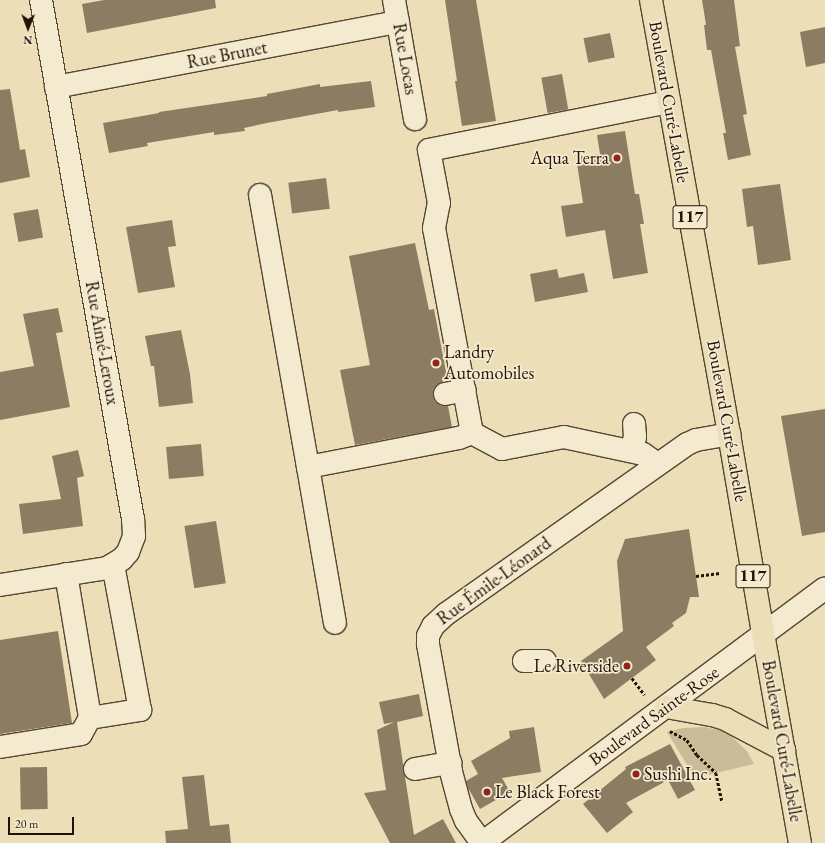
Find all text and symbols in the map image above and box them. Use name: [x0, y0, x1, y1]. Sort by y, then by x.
north arrow: [8, 8, 48, 48]
street label: Boulevard Curé-Labelle: [644, 20, 694, 184]
street label: Rue Locas: [388, 21, 422, 97]
text: N: [23, 33, 32, 47]
street label: Rue Brunet: [185, 37, 269, 73]
place label: Aqua Terra: [530, 147, 609, 169]
marker: Aqua Terra: [612, 153, 622, 163]
road number: 117: [672, 202, 708, 232]
street label: Rue Aimé-Leroux: [80, 279, 124, 407]
street label: Boulevard Curé-Labelle: [702, 339, 752, 503]
place label: Landry Automobiles: [444, 342, 534, 384]
marker: Landry Automobiles: [431, 358, 441, 368]
street label: Rue Émile-Léonard: [433, 532, 555, 630]
road number: 117: [735, 561, 771, 591]
place label: Le Riverside: [534, 655, 619, 677]
street label: Boulevard Curé-Labelle: [757, 659, 807, 823]
marker: Le Riverside: [622, 661, 632, 671]
street label: Boulevard Sainte-Rose: [585, 662, 723, 770]
place label: Sushi Inc.: [644, 763, 712, 785]
marker: Sushi Inc.: [631, 769, 641, 779]
place label: Le Black Forest: [495, 781, 600, 803]
marker: Le Black Forest: [482, 787, 492, 797]
scale bar: [10, 809, 76, 835]
text: 20 m: [15, 816, 38, 832]

